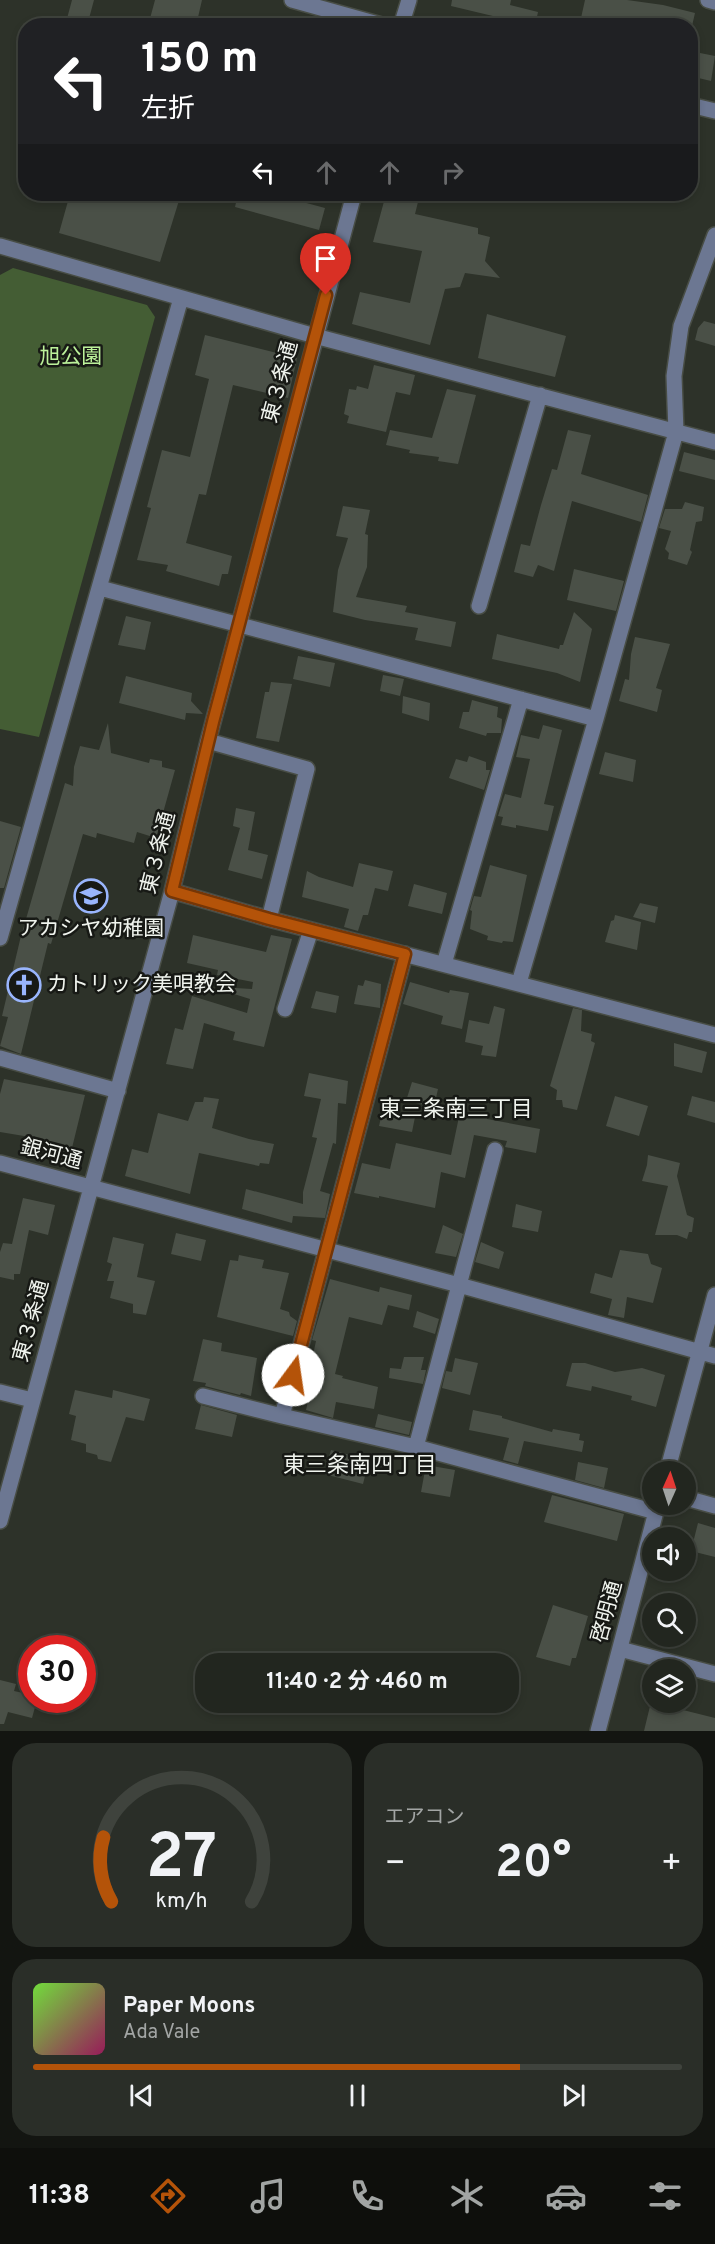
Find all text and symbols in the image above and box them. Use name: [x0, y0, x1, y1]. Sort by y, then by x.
text: 150 m: [141, 34, 258, 87]
icon: left: [42, 42, 120, 120]
text: 左折: [141, 93, 195, 127]
icon: left: [247, 156, 280, 189]
icon: ahead: [310, 156, 343, 189]
icon: ahead: [373, 156, 406, 189]
icon: right: [436, 156, 469, 189]
pin: [300, 233, 351, 295]
icon: arrive: [309, 242, 342, 275]
street label: 東３条通: [257, 338, 305, 426]
park label: 旭公園: [40, 344, 103, 371]
street label: 東３条通: [136, 809, 182, 897]
school or university icon: アカシヤ幼稚園: [73, 878, 109, 914]
place label: アカシヤ幼稚園: [18, 916, 165, 943]
church icon: カトリック美唄教会: [6, 967, 42, 1003]
place label: カトリック美唄教会: [47, 972, 236, 999]
district label: 東三条南三丁目: [379, 1097, 533, 1124]
street label: 銀河通: [17, 1134, 85, 1176]
street label: 東３条通: [8, 1277, 56, 1365]
position arrow: [261, 1343, 325, 1407]
district label: 東三条南四丁目: [283, 1453, 437, 1480]
north arrow: [642, 1461, 696, 1515]
map controls: [642, 1461, 696, 1713]
button: sound: [642, 1527, 696, 1581]
street label: 啓明通: [587, 1578, 629, 1646]
button: search: [642, 1593, 696, 1647]
speed limit sign: 30: [18, 1635, 96, 1713]
button: layers: [642, 1659, 696, 1713]
text: 11:40 · 2 分 · 460 m: [266, 1669, 448, 1696]
text: エアコン: [385, 1805, 465, 1831]
text: 27: [146, 1821, 217, 1900]
text: 20°: [495, 1836, 571, 1893]
text: −: [385, 1844, 406, 1886]
text: +: [661, 1844, 682, 1886]
text: km/h: [156, 1888, 208, 1915]
text: Paper Moons: [123, 1993, 255, 2020]
text: Ada Vale: [123, 2020, 200, 2046]
icon: previous: [125, 2079, 158, 2112]
icon: pause: [341, 2079, 374, 2112]
icon: next: [557, 2079, 590, 2112]
icon: directions: [147, 2175, 189, 2217]
icon: music: [247, 2175, 289, 2217]
icon: phone: [346, 2175, 388, 2217]
icon: climate: [446, 2175, 488, 2217]
icon: car: [545, 2175, 587, 2217]
icon: filters: [644, 2175, 686, 2217]
text: 11:38: [29, 2179, 90, 2213]

